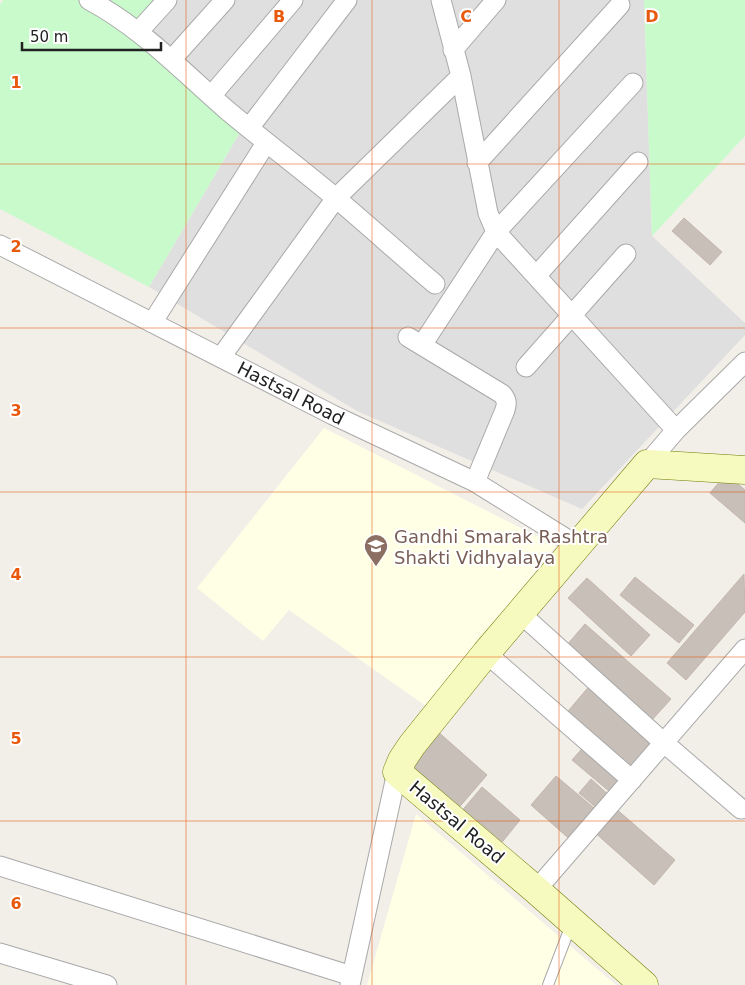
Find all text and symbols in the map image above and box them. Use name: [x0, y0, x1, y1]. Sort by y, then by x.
text: B: [273, 7, 285, 26]
text: C: [460, 7, 472, 26]
text: D: [645, 7, 659, 26]
scale bar: [22, 20, 161, 52]
text: 50 m: [30, 28, 68, 46]
text: 1: [10, 73, 22, 92]
text: 2: [10, 237, 22, 256]
street label: Hastsal Road: [234, 357, 348, 429]
text: 3: [10, 401, 22, 420]
place label: Gandhi Smarak Rashtra Shakti Vidhyalaya: [394, 526, 608, 568]
school or university icon: Gandhi Smarak Rashtra Shakti Vidhyalaya: [363, 533, 389, 567]
text: 4: [10, 565, 22, 584]
text: 5: [10, 729, 22, 748]
street label: Hastsal Road: [405, 776, 509, 868]
text: 6: [10, 894, 22, 913]

